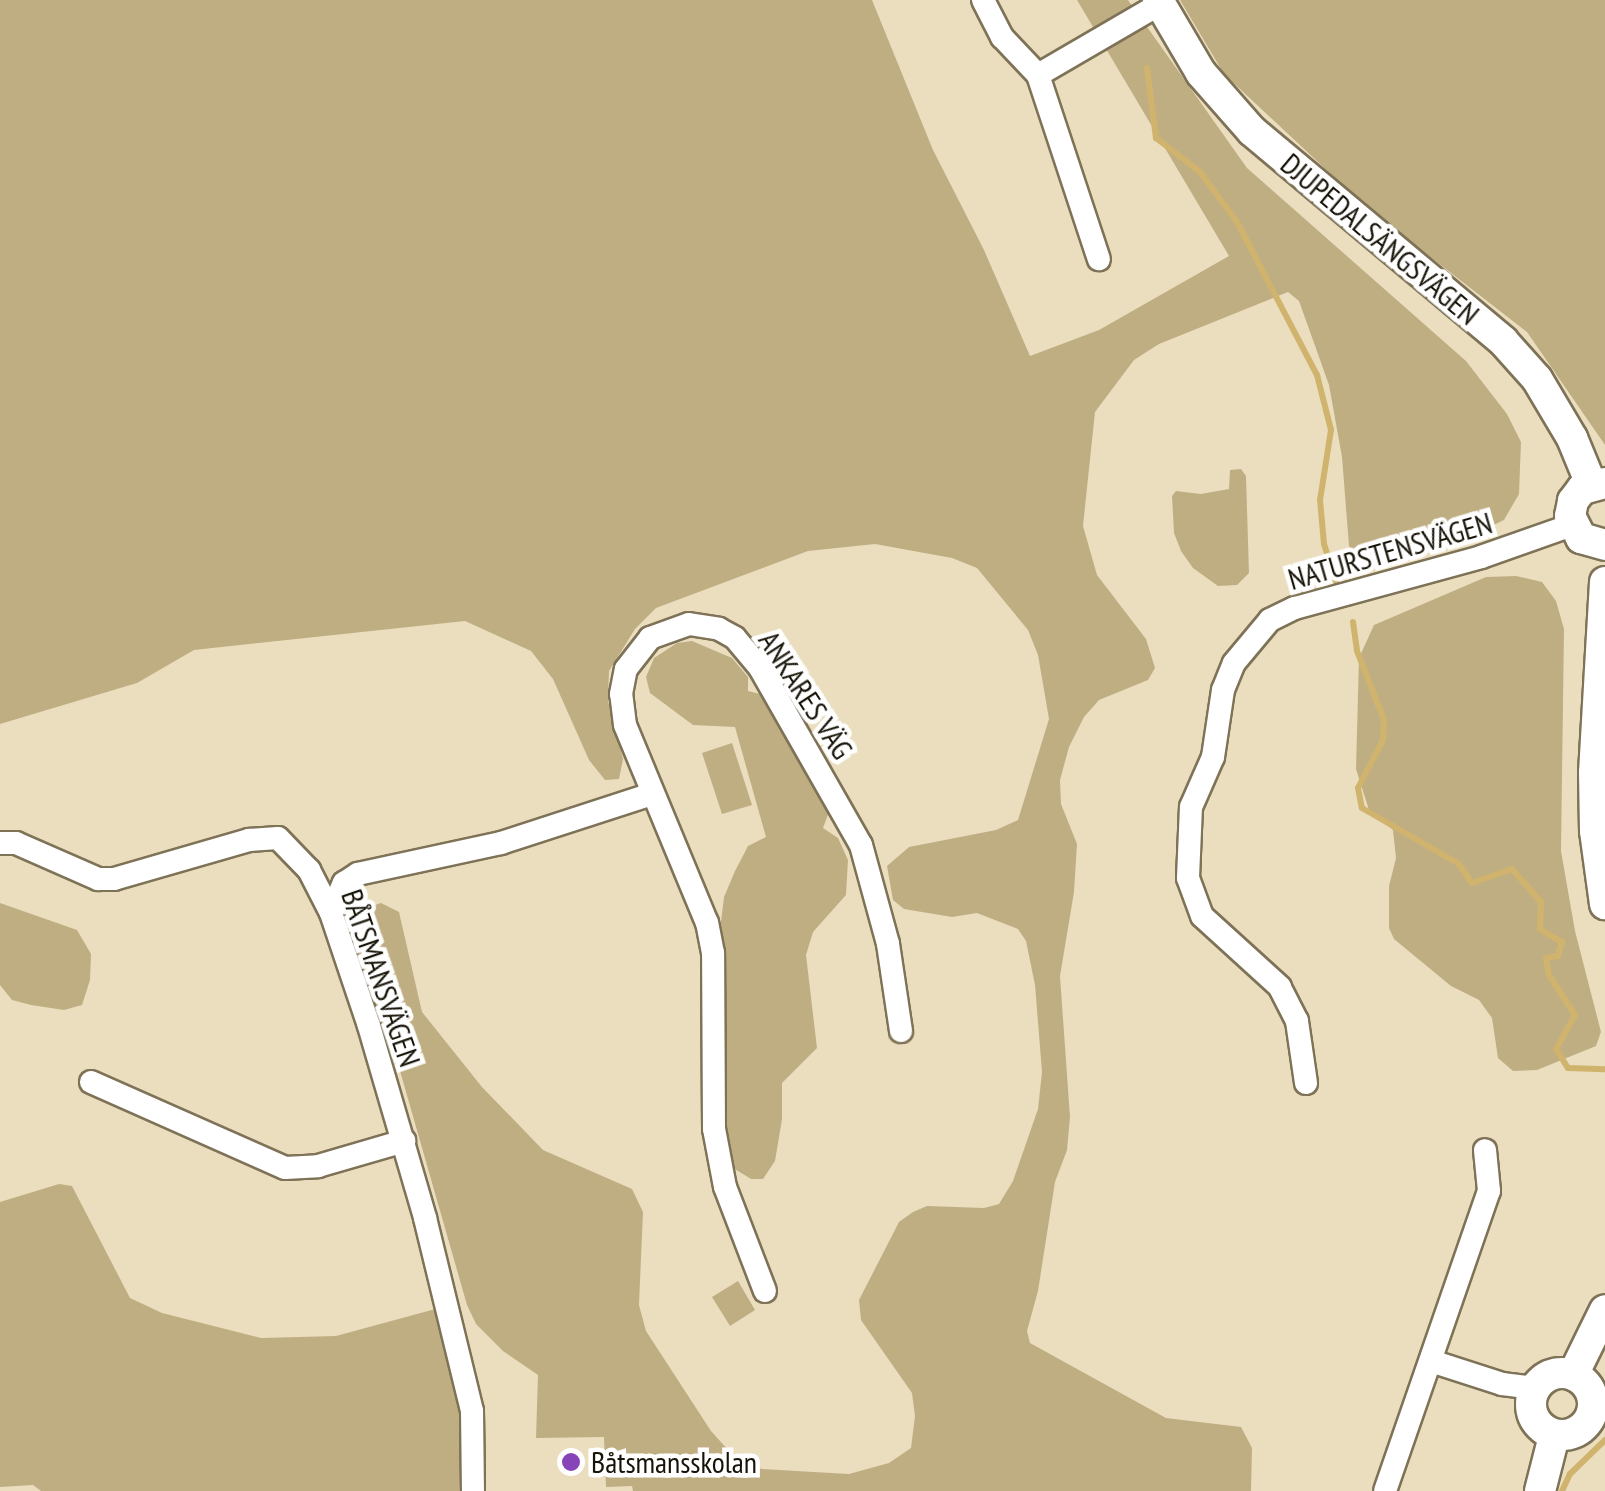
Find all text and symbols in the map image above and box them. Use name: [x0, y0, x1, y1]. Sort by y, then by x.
street label: DJUPEDALSÄNGSVÄGEN: [1274, 146, 1486, 332]
street label: NATURSTENSVÄGEN: [1284, 505, 1496, 597]
street label: ANKARES VÄG: [751, 624, 861, 766]
street label: BÅTSMANSVÄGEN: [334, 885, 428, 1071]
place label: Båtsmansskolan: [591, 1444, 757, 1480]
marker: Båtsmansskolan: [560, 1451, 582, 1473]

